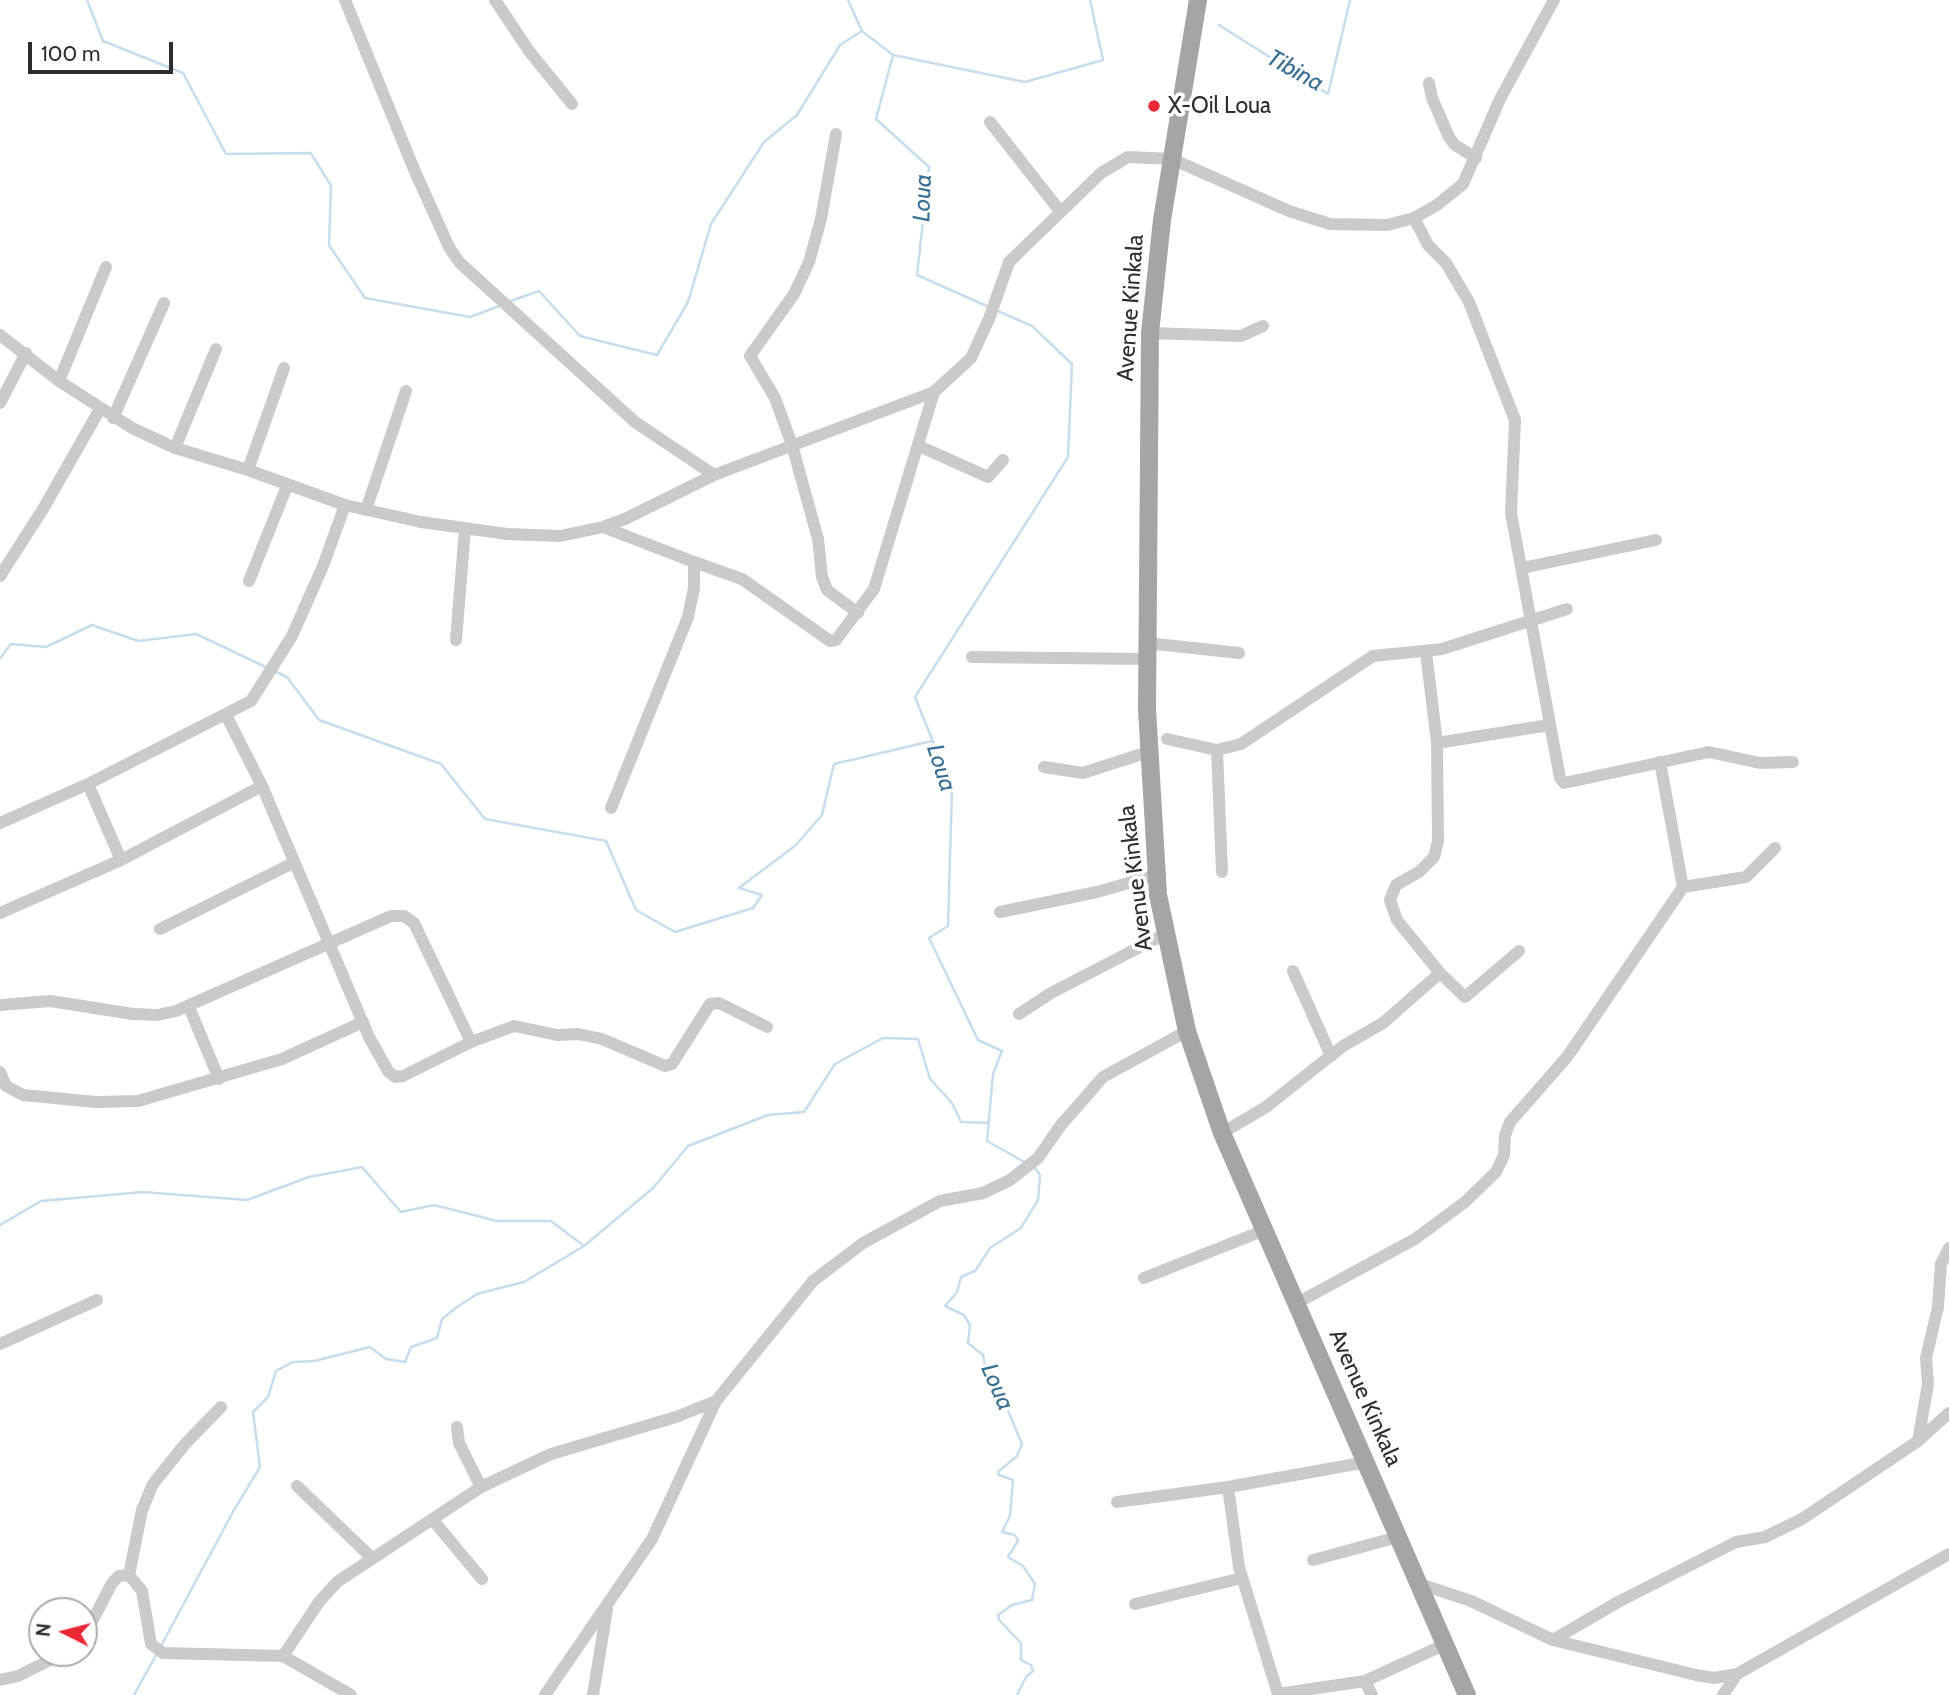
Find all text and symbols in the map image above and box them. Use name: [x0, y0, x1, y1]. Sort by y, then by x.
scale bar: [32, 28, 177, 72]
text: 100 m: [41, 41, 100, 66]
water label: Tibina: [1262, 44, 1328, 98]
place label: X-Oil Loua: [1168, 92, 1271, 120]
marker: X-Oil Loua: [1146, 98, 1162, 114]
water label: Loua: [908, 174, 938, 222]
street label: Avenue Kinkala: [1112, 234, 1150, 382]
water label: Loua: [920, 741, 962, 795]
street label: Avenue Kinkala: [1113, 803, 1159, 953]
street label: Avenue Kinkala: [1322, 1325, 1408, 1471]
water label: Loua: [974, 1359, 1020, 1415]
north arrow: [28, 1597, 98, 1667]
text: N: [31, 1622, 56, 1638]

